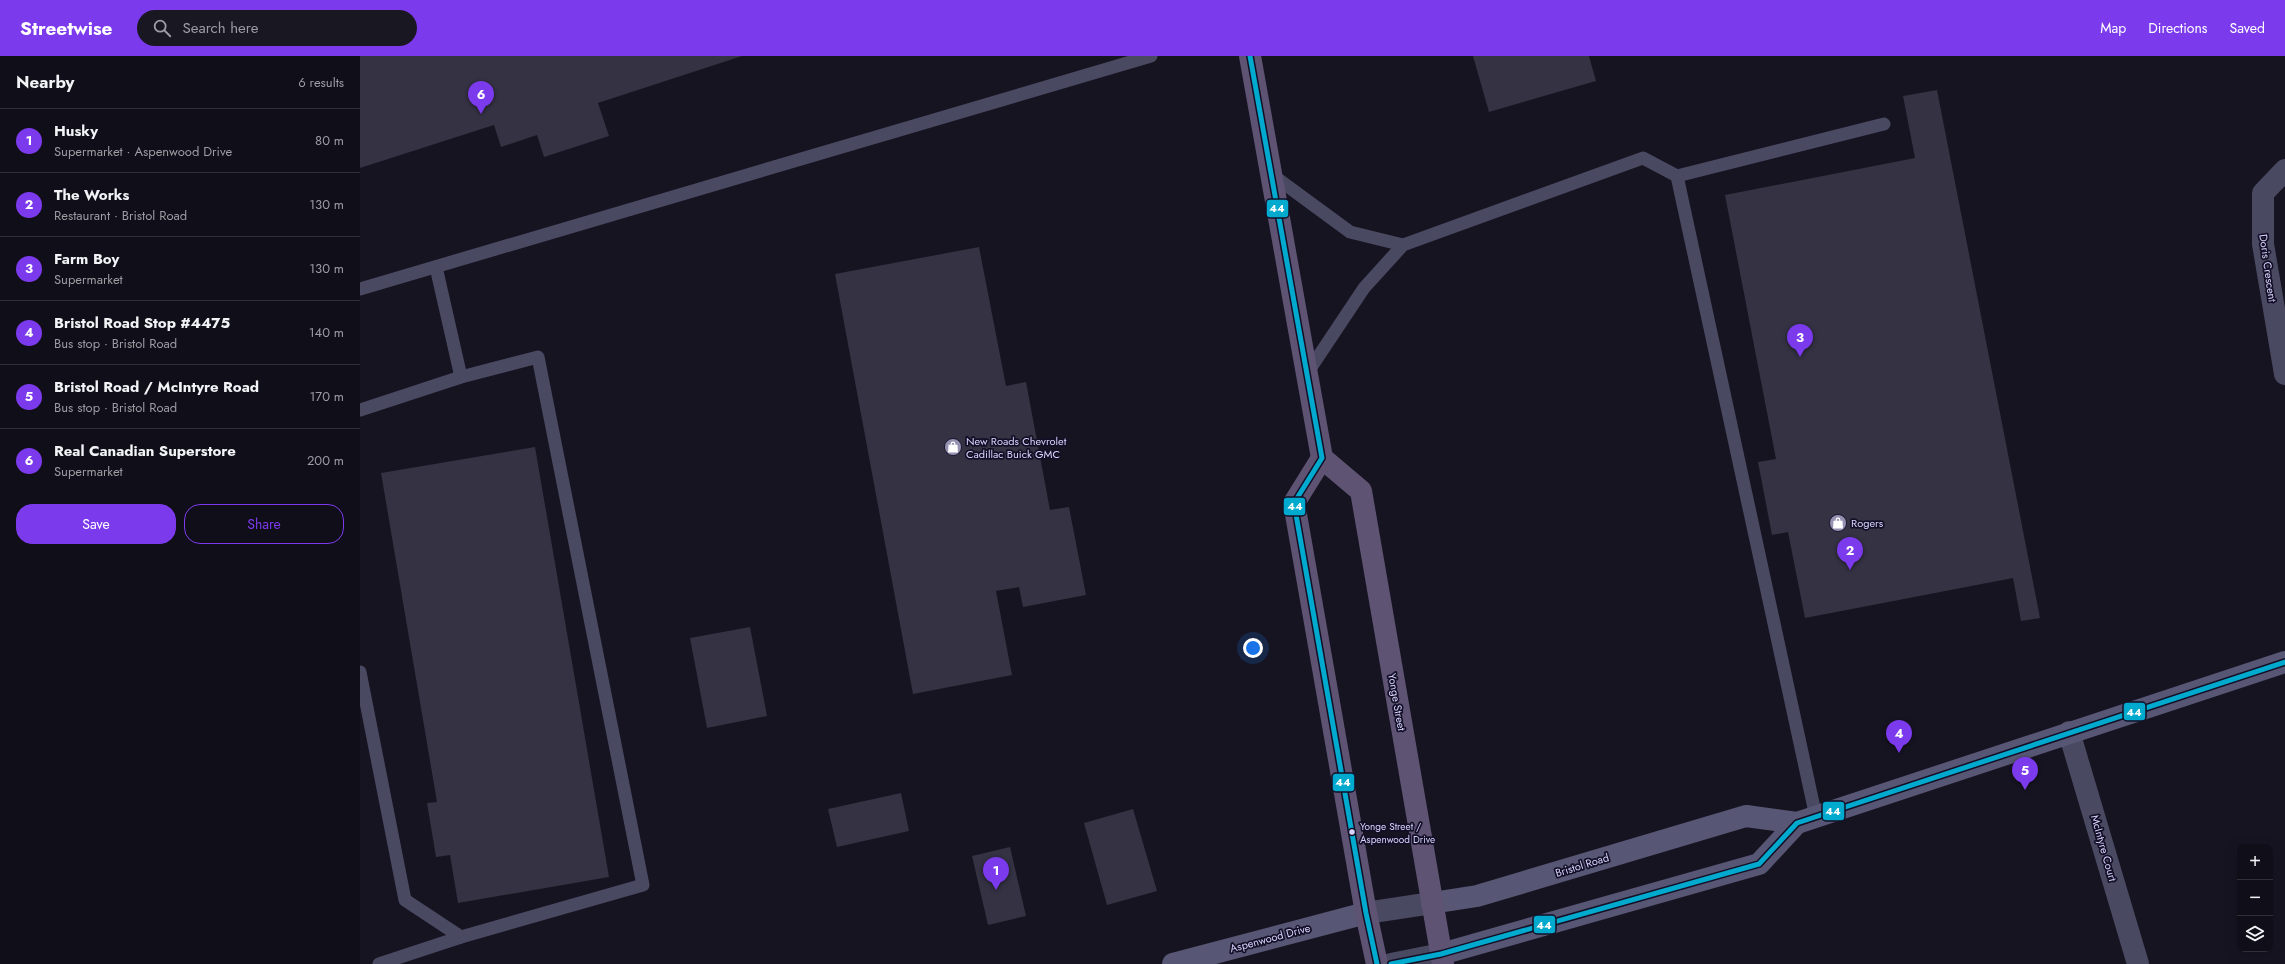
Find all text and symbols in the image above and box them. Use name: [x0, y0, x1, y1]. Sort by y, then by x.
search box: [137, 10, 417, 46]
text: Streetwise: [20, 15, 113, 42]
icon: search: [151, 17, 173, 39]
text: Search here: [183, 17, 258, 39]
text: Map: [2100, 18, 2126, 38]
text: Directions: [2148, 18, 2208, 38]
text: Saved: [2230, 18, 2265, 38]
text: Nearby: [16, 70, 74, 94]
text: 6 results: [298, 73, 344, 92]
pin: 6: [468, 81, 494, 114]
text: Husky: [54, 120, 98, 142]
text: 1: [26, 131, 32, 150]
text: 80 m: [315, 131, 344, 150]
text: Supermarket · Aspenwood Drive: [54, 142, 232, 161]
text: The Works: [54, 184, 129, 206]
text: 2: [25, 195, 33, 214]
text: 130 m: [309, 195, 344, 214]
line badge: 44: [1266, 199, 1289, 218]
text: 44: [1269, 200, 1285, 216]
text: Restaurant · Bristol Road: [54, 206, 187, 225]
street label: Doris Crescent: [2255, 233, 2281, 303]
text: Farm Boy: [54, 248, 119, 270]
text: 3: [25, 259, 33, 278]
text: 130 m: [309, 259, 344, 278]
text: Supermarket: [54, 270, 123, 289]
text: Bristol Road Stop #4475: [54, 312, 230, 334]
text: 4: [24, 323, 34, 342]
text: 140 m: [309, 323, 344, 342]
pin: 3: [1787, 324, 1813, 357]
text: Bus stop · Bristol Road: [54, 334, 177, 353]
text: Bristol Road / McIntyre Road: [54, 376, 259, 398]
text: 5: [25, 387, 33, 406]
text: 170 m: [309, 387, 344, 406]
text: Bus stop · Bristol Road: [54, 398, 177, 417]
place label: New Roads Chevrolet Cadillac Buick GMC: [966, 433, 1067, 462]
shop icon: New Roads Chevrolet Cadillac Buick GMC: [943, 437, 963, 457]
text: Real Canadian Superstore: [54, 440, 236, 462]
text: 6: [25, 451, 33, 470]
text: 200 m: [307, 451, 344, 470]
text: Supermarket: [54, 462, 123, 481]
line badge: 44: [1283, 497, 1306, 516]
text: 44: [1287, 498, 1303, 514]
button: Save: [16, 504, 176, 544]
button: Share: [184, 504, 344, 544]
shop icon: Rogers: [1828, 513, 1848, 533]
place label: Rogers: [1851, 515, 1884, 531]
pin: 2: [1837, 537, 1863, 570]
your location: [1243, 638, 1263, 658]
street label: Yonge Street: [1384, 672, 1410, 732]
line badge: 44: [2123, 702, 2146, 721]
text: 44: [2126, 704, 2142, 720]
pin: 4: [1886, 720, 1912, 753]
pin: 5: [2012, 757, 2038, 790]
line badge: 44: [1332, 773, 1355, 792]
text: 44: [1335, 774, 1351, 790]
line badge: 44: [1822, 801, 1845, 821]
text: 44: [1825, 803, 1841, 819]
street label: McIntyre Court: [2087, 813, 2121, 883]
place label: Yonge Street / Aspenwood Drive: [1360, 819, 1435, 847]
marker: Yonge Street / Aspenwood Drive: [1347, 827, 1357, 837]
map controls: [2237, 844, 2273, 952]
button: +: [2237, 844, 2273, 880]
street label: Bristol Road: [1553, 849, 1611, 881]
pin: 1: [983, 857, 1009, 890]
button: −: [2237, 880, 2273, 916]
line badge: 44: [1533, 915, 1556, 934]
button: layers: [2237, 916, 2273, 952]
text: 44: [1536, 917, 1552, 933]
street label: Aspenwood Drive: [1228, 919, 1312, 956]

